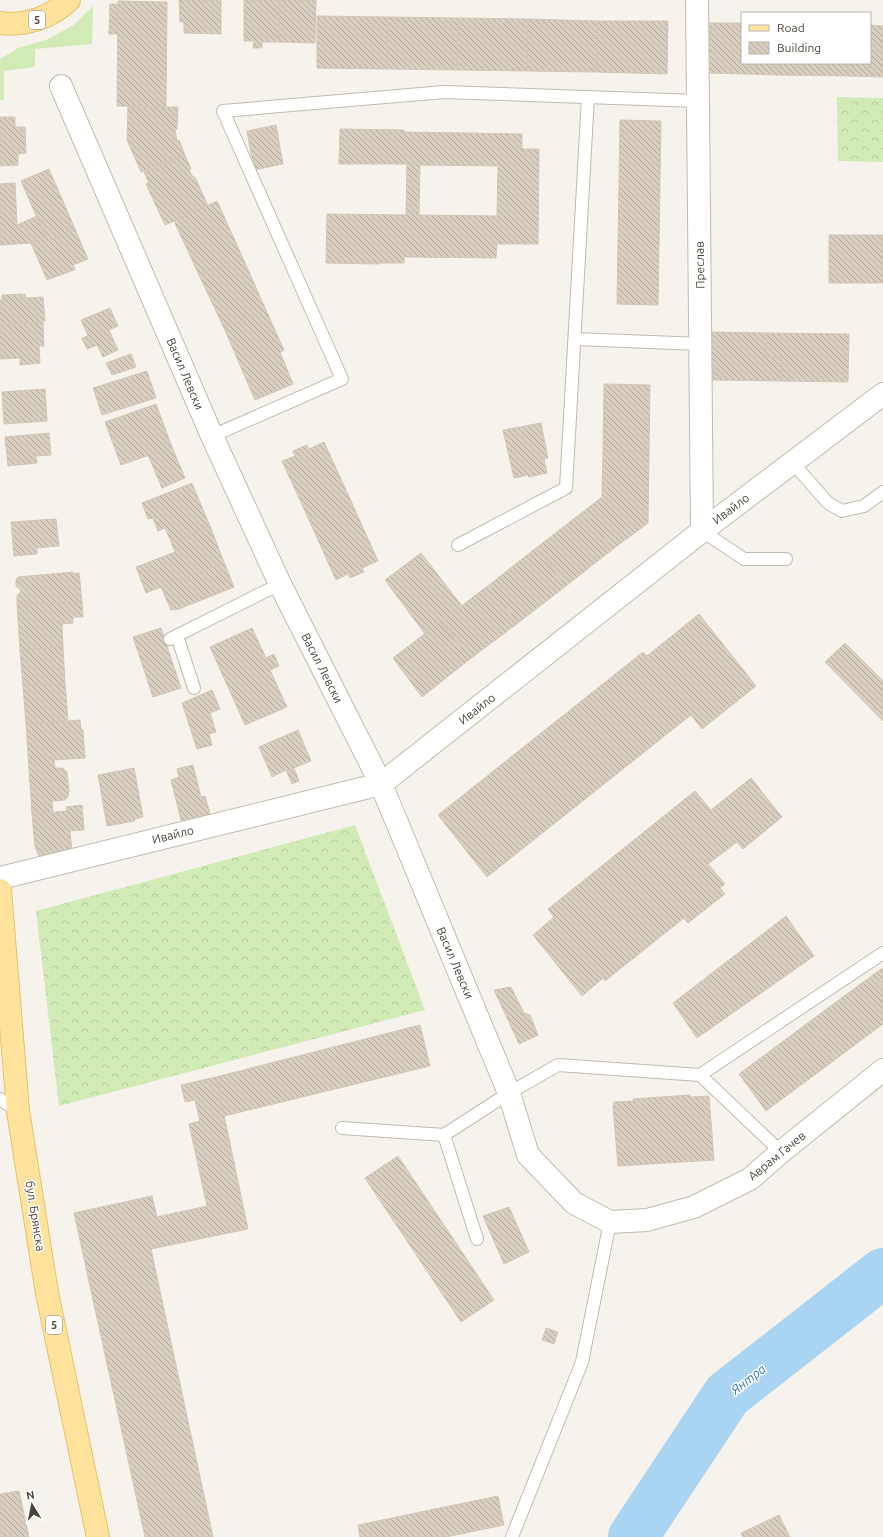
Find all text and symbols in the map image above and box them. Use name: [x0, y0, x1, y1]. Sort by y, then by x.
road number: 5: [29, 11, 45, 29]
legend: [741, 12, 871, 64]
text: Road: [777, 21, 805, 34]
text: Building: [777, 41, 821, 54]
street label: Преслав: [693, 241, 706, 289]
street label: Васил Левски: [164, 336, 206, 412]
street label: Ивайло: [710, 491, 752, 527]
street label: Васил Левски: [299, 631, 346, 705]
street label: Ивайло: [456, 690, 497, 727]
street label: Ивайло: [151, 823, 195, 846]
street label: Васил Левски: [434, 925, 476, 1001]
street label: Аврам Гачев: [745, 1129, 808, 1183]
street label: бул. Брянска: [24, 1180, 47, 1252]
road number: 5: [46, 1316, 62, 1334]
water label: Янтра: [727, 1361, 768, 1397]
north arrow: [12, 1485, 52, 1525]
text: N: [25, 1489, 35, 1502]

